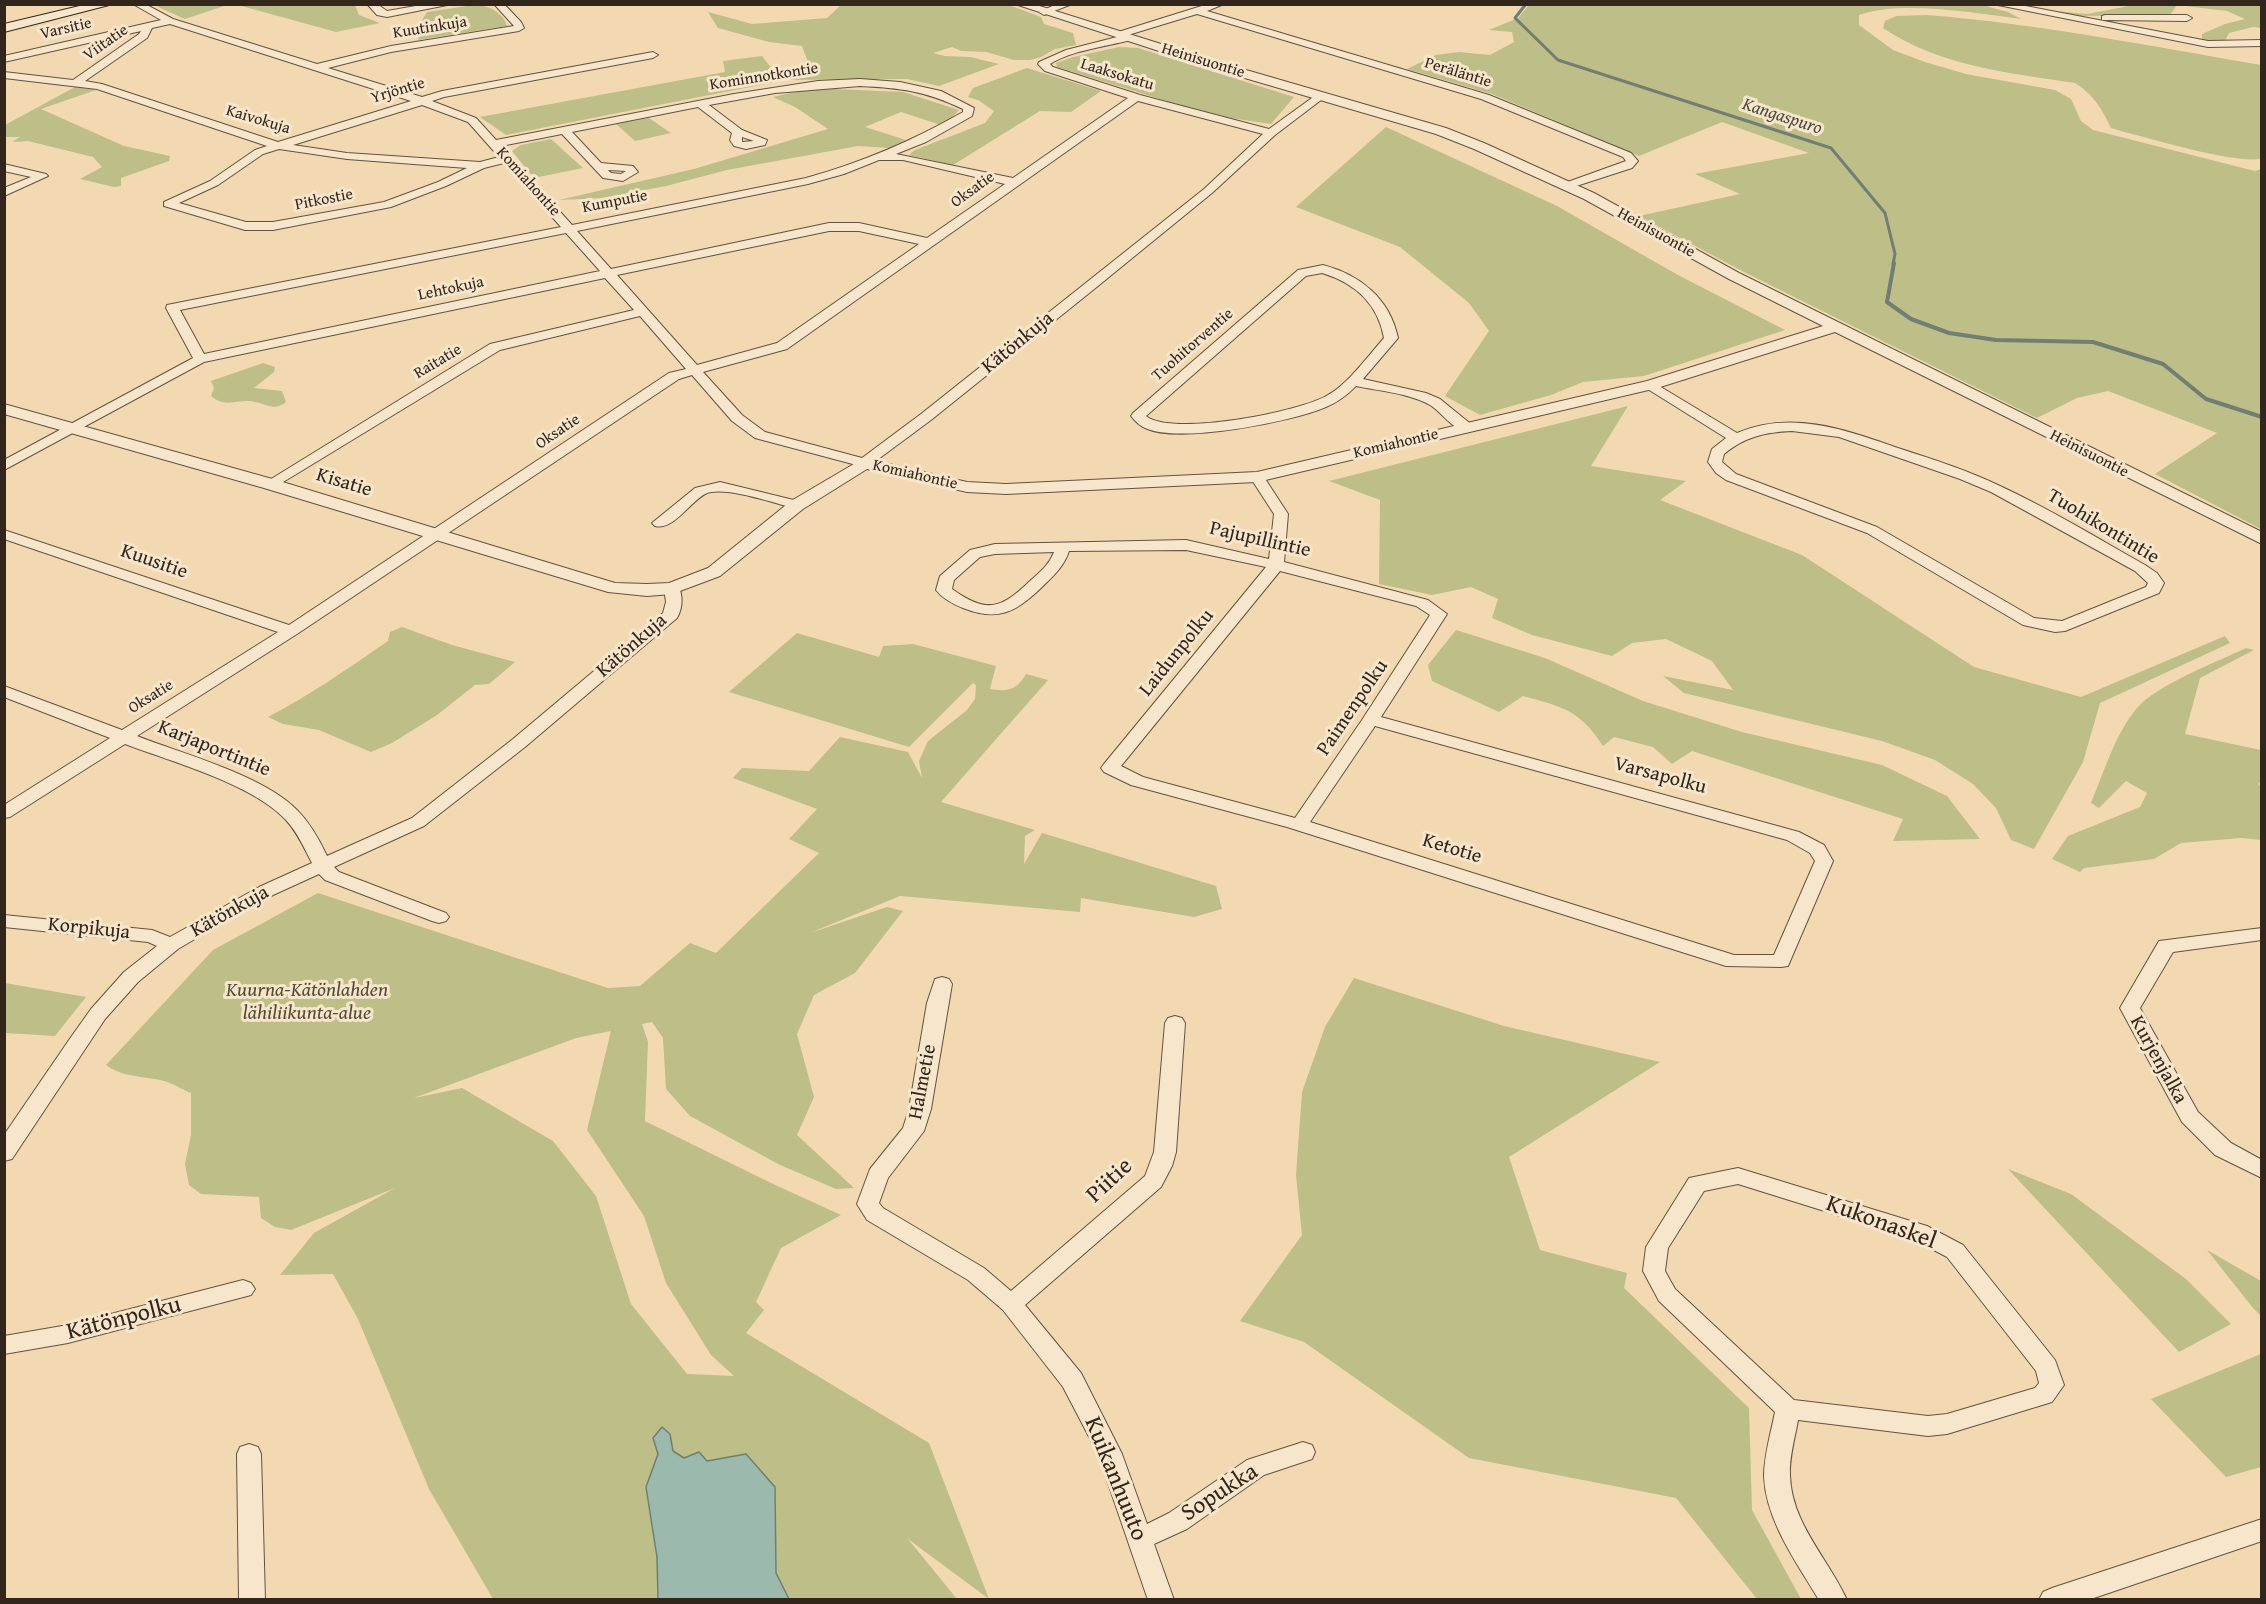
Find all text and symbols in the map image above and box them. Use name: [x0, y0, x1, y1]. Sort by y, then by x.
street label: Kuutinkuja: [392, 13, 468, 43]
street label: Varsitie: [38, 14, 94, 44]
street label: Viitatie: [80, 21, 132, 65]
street label: Heinisuontie: [1159, 39, 1247, 83]
street label: Peräläntie: [1422, 54, 1494, 92]
street label: Laaksokatu: [1078, 55, 1156, 95]
street label: Kominnotkontie: [708, 59, 820, 95]
street label: Yrjöntie: [369, 74, 427, 108]
water label: Kangaspuro: [1739, 94, 1825, 140]
street label: Kaivokuja: [224, 101, 292, 139]
street label: Komiahontie: [492, 143, 564, 221]
street label: Oksatie: [947, 168, 999, 212]
street label: Pitkostie: [293, 185, 355, 215]
street label: Kumputie: [581, 186, 649, 218]
street label: Heinisuontie: [1614, 204, 1698, 262]
street label: Lehtokuja: [416, 273, 486, 305]
street label: Tuohitorventie: [1148, 304, 1238, 386]
street label: Kätönkuja: [977, 307, 1059, 379]
street label: Raitatie: [411, 340, 465, 384]
street label: Oksatie: [532, 410, 584, 454]
street label: Komiahontie: [1352, 425, 1440, 463]
street label: Heinisuontie: [2046, 426, 2132, 482]
street label: Komiahontie: [871, 456, 959, 494]
street label: Kisatie: [313, 463, 375, 503]
street label: Tuohikontintie: [2043, 484, 2163, 570]
street label: Pajupillintie: [1207, 517, 1313, 563]
street label: Kuusitie: [117, 539, 191, 585]
street label: Laidunpolku: [1135, 605, 1219, 701]
street label: Kätönkuja: [592, 609, 672, 683]
street label: Paimenpolku: [1312, 656, 1394, 760]
street label: Oksatie: [125, 676, 177, 718]
street label: Karjaportintie: [154, 715, 274, 783]
street label: Varsapolku: [1611, 752, 1709, 800]
street label: Ketotie: [1420, 829, 1484, 869]
street label: Kätönkuja: [187, 881, 273, 943]
street label: Korpikuja: [47, 913, 131, 945]
park label: Kuurna-Kätönlahden lähiliikunta-alue: [226, 979, 388, 1026]
street label: Kurjenjalka: [2124, 1012, 2192, 1108]
street label: Halmetie: [904, 1042, 942, 1122]
street label: Piitie: [1081, 1152, 1139, 1210]
street label: Kukonaskel: [1822, 1190, 1940, 1256]
street label: Kätönpolku: [64, 1291, 184, 1347]
street label: Kuikanhuuto: [1077, 1413, 1153, 1545]
street label: Sopukka: [1176, 1458, 1264, 1528]

